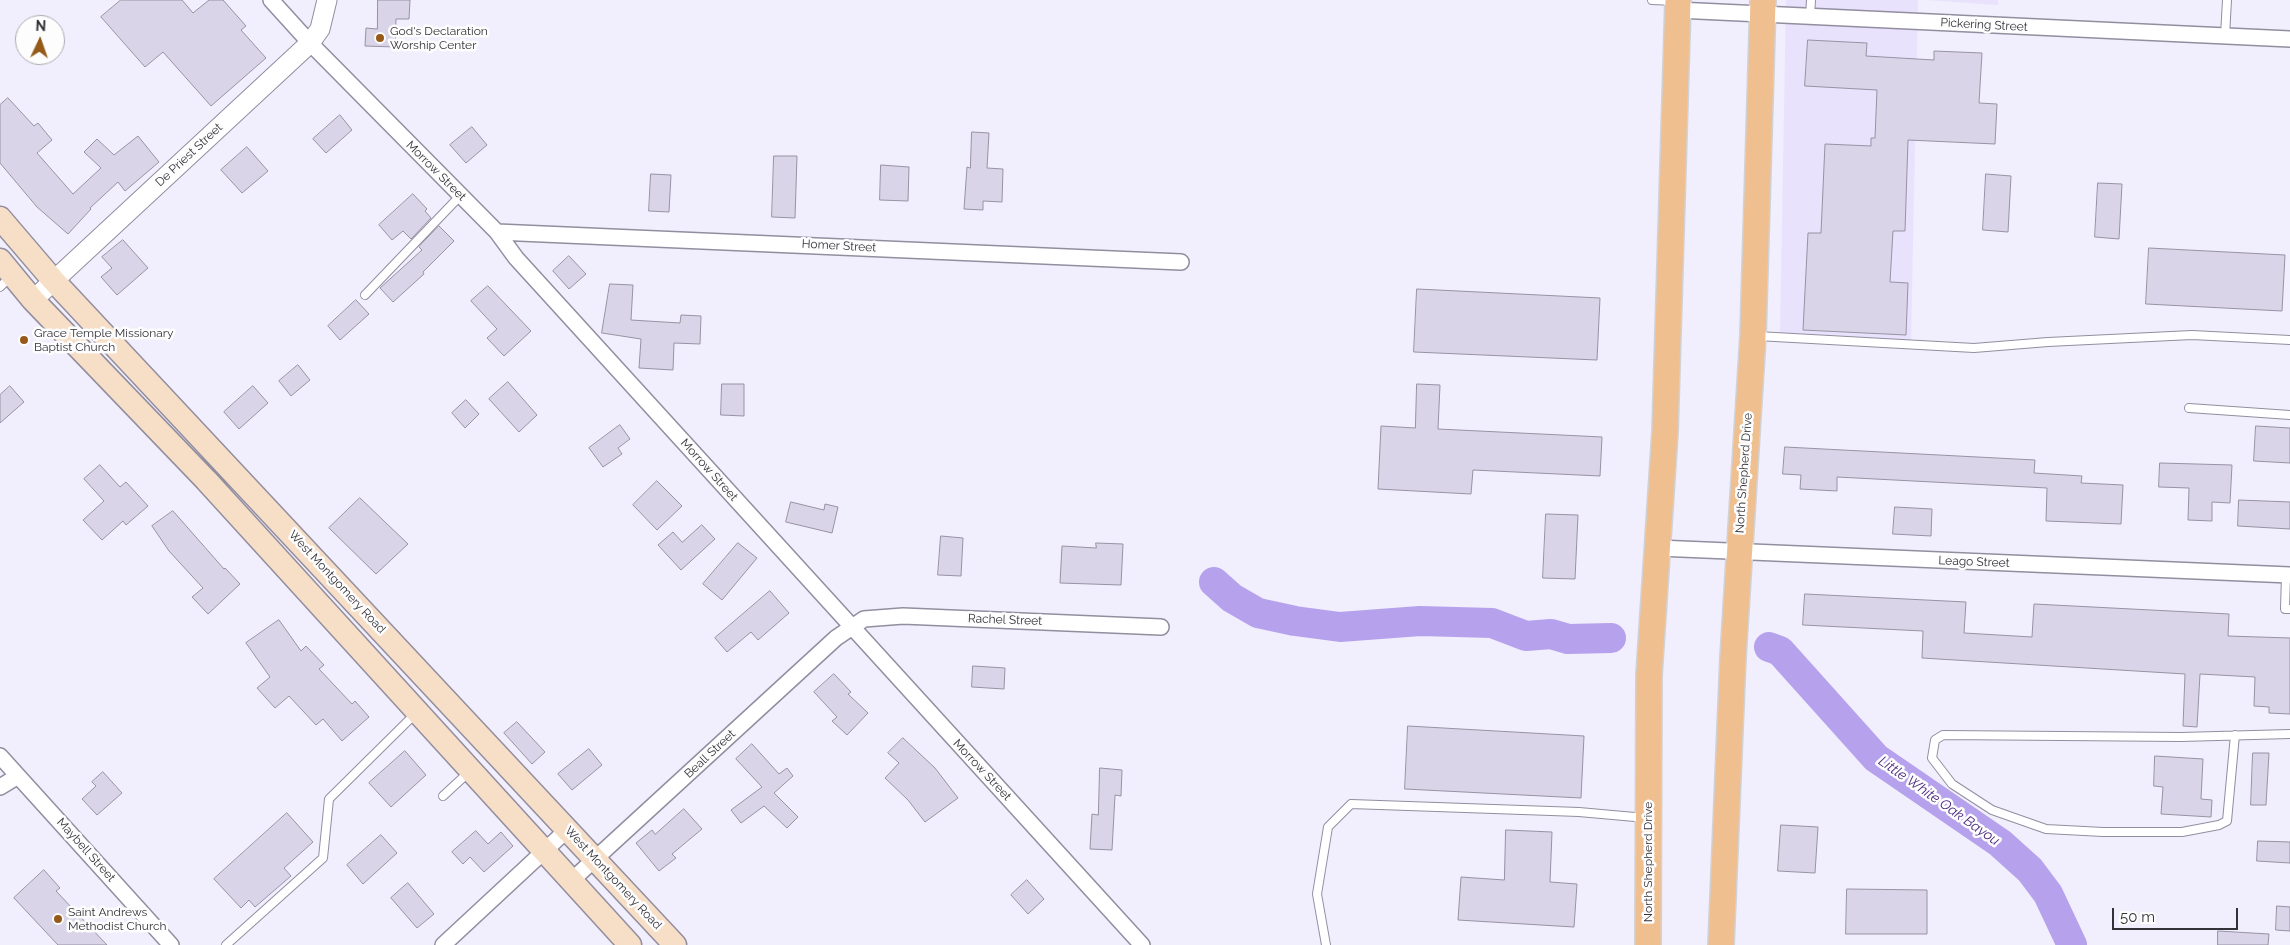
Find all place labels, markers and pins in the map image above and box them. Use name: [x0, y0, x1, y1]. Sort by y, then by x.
place label: God's Declaration Worship Center: [390, 24, 488, 52]
marker: God's Declaration Worship Center: [374, 32, 386, 44]
place label: Grace Temple Missionary Baptist Church: [34, 326, 174, 354]
marker: Grace Temple Missionary Baptist Church: [18, 334, 30, 346]
place label: Saint Andrews Methodist Church: [68, 905, 166, 933]
marker: Saint Andrews Methodist Church: [52, 913, 64, 925]

